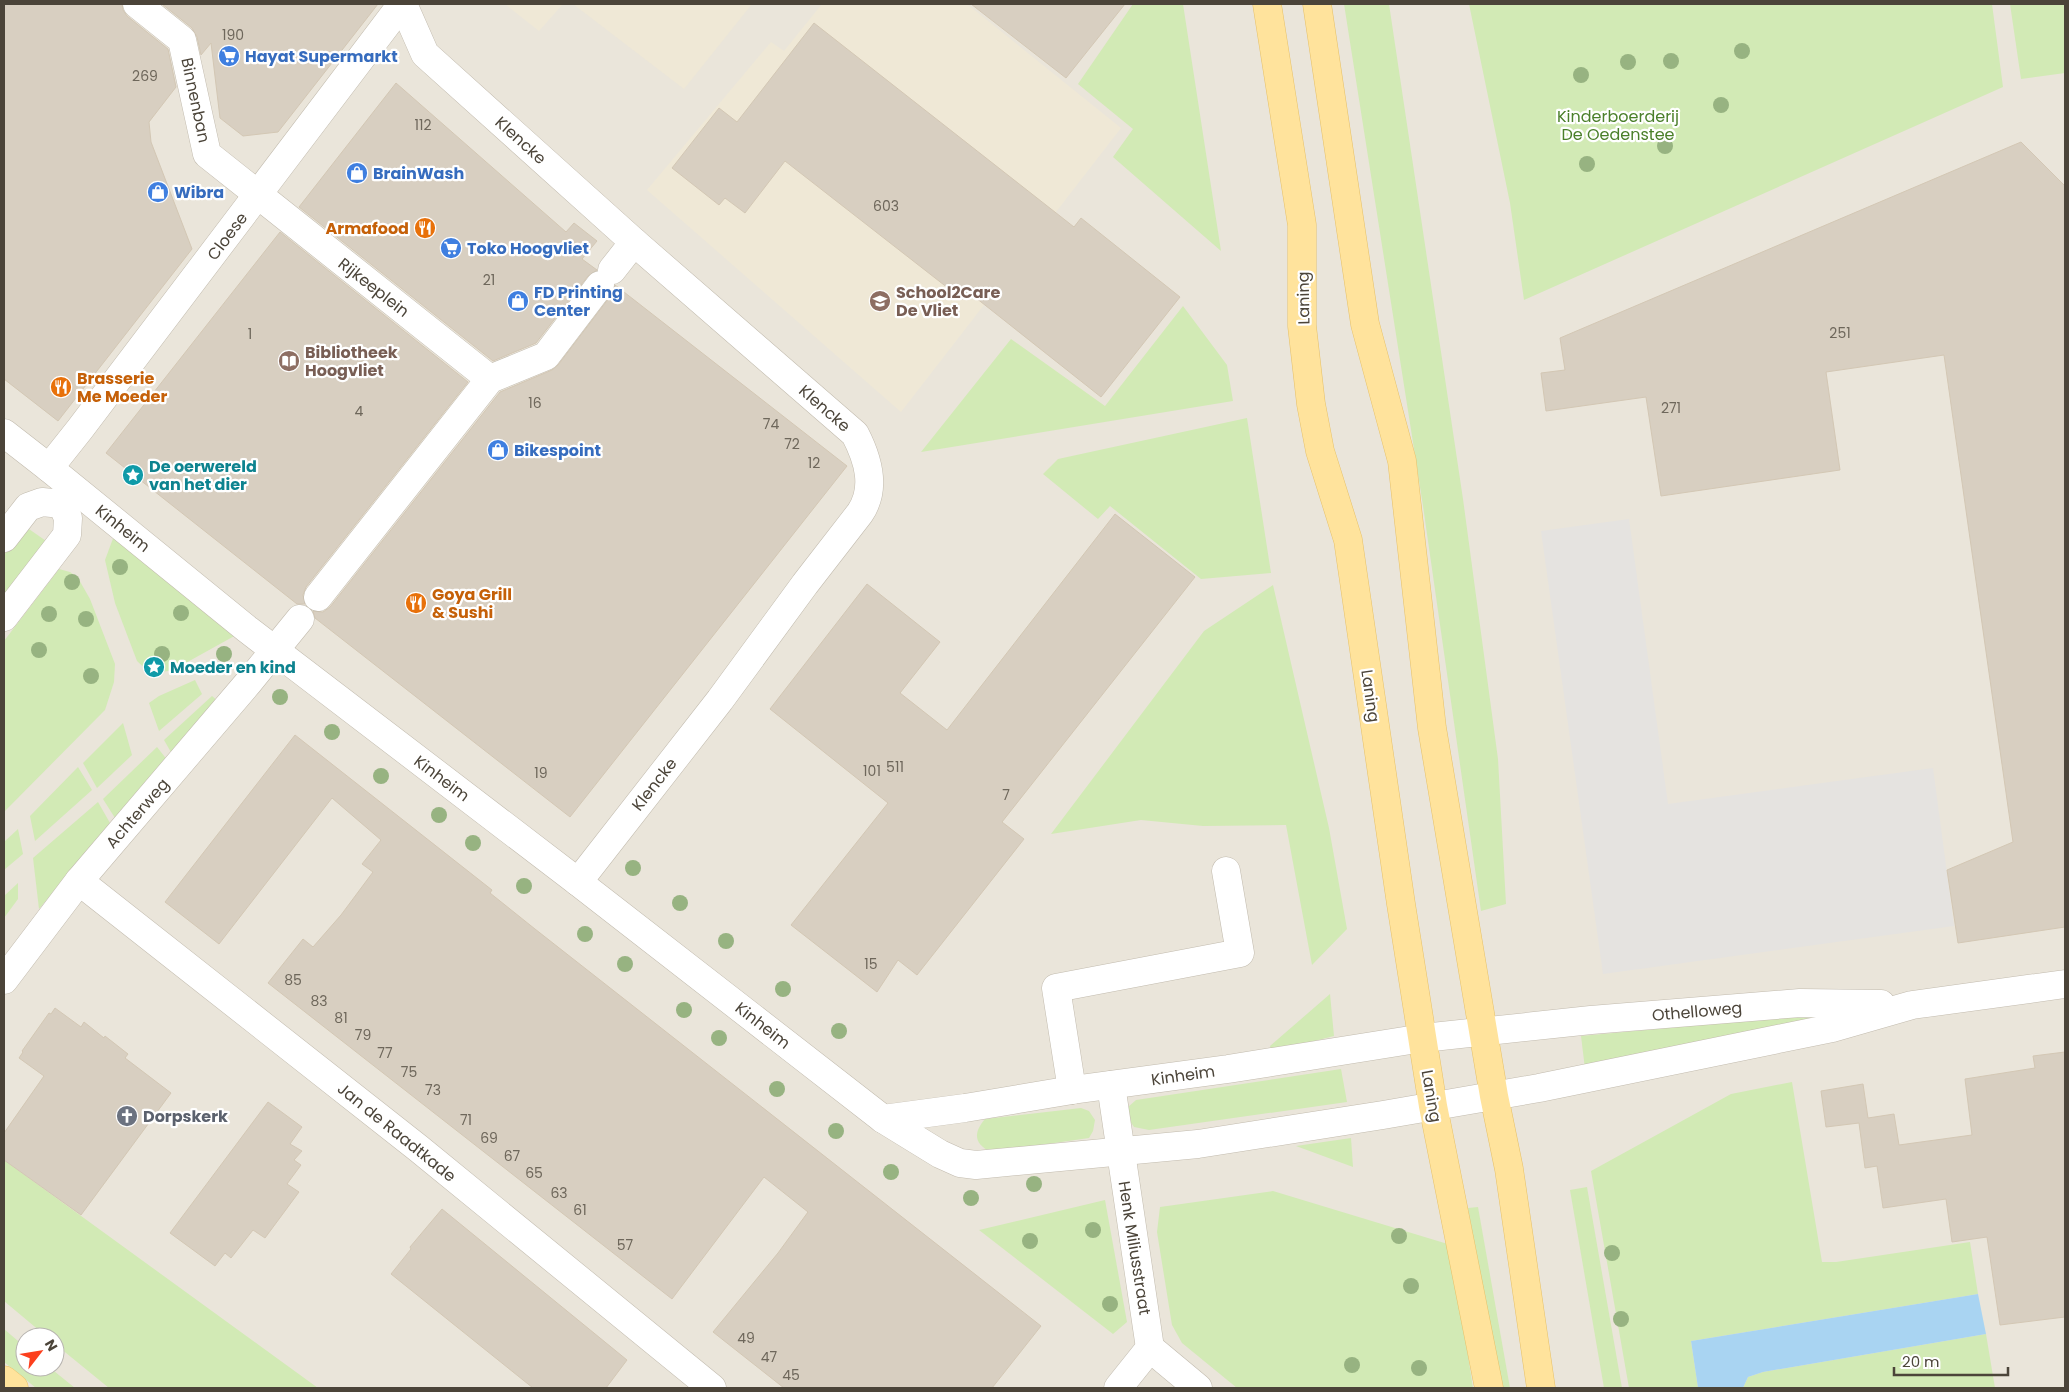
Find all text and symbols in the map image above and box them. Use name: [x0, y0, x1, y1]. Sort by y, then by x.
house number: 190: [222, 25, 244, 45]
supermarket icon: Hayat Supermarkt: [217, 44, 241, 68]
place label: Hayat Supermarkt: [245, 45, 398, 68]
street label: Binnenban: [175, 56, 216, 145]
house number: 269: [132, 66, 158, 86]
park label: Kinderboerderij De Oedenstee: [1557, 105, 1679, 146]
street label: Klencke: [490, 111, 551, 170]
house number: 112: [414, 115, 432, 135]
shop icon: BrainWash: [345, 161, 369, 185]
place label: BrainWash: [373, 162, 464, 185]
shop icon: Wibra: [146, 180, 170, 204]
place label: Wibra: [174, 181, 224, 204]
house number: 603: [873, 196, 899, 216]
street label: Cloese: [202, 207, 253, 265]
restaurant icon: Armafood: [413, 216, 437, 240]
place label: Armafood: [326, 217, 409, 240]
supermarket icon: Toko Hoogvliet: [439, 236, 463, 260]
place label: Toko Hoogvliet: [467, 237, 589, 260]
street label: Rijkeeplein: [333, 252, 414, 322]
house number: 21: [483, 270, 495, 290]
street label: Laning: [1292, 271, 1315, 325]
place label: FD Printing Center: [534, 281, 623, 322]
place label: School2Care De Vliet: [896, 281, 1000, 322]
shop icon: FD Printing Center: [506, 289, 530, 313]
school or university icon: School2Care De Vliet: [868, 289, 892, 313]
house number: 251: [1829, 323, 1851, 343]
house number: 1: [248, 324, 252, 344]
place label: Bibliotheek Hoogvliet: [305, 341, 398, 382]
library icon: Bibliotheek Hoogvliet: [277, 349, 301, 373]
place label: Brasserie Me Moeder: [77, 367, 167, 408]
restaurant icon: Brasserie Me Moeder: [49, 375, 73, 399]
street label: Klencke: [794, 380, 856, 437]
house number: 16: [528, 393, 542, 413]
house number: 271: [1661, 398, 1681, 418]
house number: 4: [355, 401, 364, 421]
house number: 74: [763, 414, 779, 434]
house number: 72: [784, 434, 800, 454]
shop icon: Bikespoint: [486, 438, 510, 462]
place label: Bikespoint: [514, 439, 601, 462]
house number: 12: [808, 453, 820, 473]
place label: De oerwereld van het dier: [149, 455, 257, 496]
place icon: De oerwereld van het dier: [121, 463, 145, 487]
street label: Kinheim: [90, 499, 155, 558]
place label: Goya Grill & Sushi: [432, 583, 512, 624]
restaurant icon: Goya Grill & Sushi: [404, 591, 428, 615]
place icon: Moeder en kind: [142, 655, 166, 679]
place label: Moeder en kind: [170, 656, 296, 679]
street label: Laning: [1355, 668, 1386, 724]
street label: Kinheim: [409, 750, 474, 807]
street label: Klencke: [626, 753, 682, 816]
house number: 511: [886, 757, 904, 777]
house number: 101: [863, 761, 881, 781]
house number: 19: [534, 763, 548, 783]
street label: Achterweg: [100, 773, 174, 853]
house number: 7: [1002, 785, 1010, 805]
house number: 15: [864, 954, 878, 974]
house number: 85: [284, 970, 302, 990]
house number: 83: [310, 991, 328, 1011]
street label: Othelloweg: [1651, 996, 1743, 1027]
street label: Kinheim: [730, 997, 795, 1054]
house number: 81: [334, 1008, 348, 1028]
house number: 79: [355, 1025, 371, 1045]
house number: 77: [377, 1043, 393, 1063]
street label: Kinheim: [1150, 1060, 1217, 1091]
house number: 75: [401, 1062, 417, 1082]
street label: Laning: [1416, 1068, 1447, 1124]
street label: Jan de Raadtkade: [332, 1077, 461, 1188]
house number: 73: [425, 1080, 441, 1100]
church icon: Dorpskerk: [115, 1104, 139, 1128]
place label: Dorpskerk: [143, 1105, 228, 1128]
house number: 71: [460, 1110, 472, 1130]
house number: 69: [480, 1128, 498, 1148]
house number: 67: [504, 1146, 521, 1166]
house number: 65: [525, 1163, 543, 1183]
street label: Henk Miliusstraat: [1113, 1179, 1156, 1317]
house number: 63: [550, 1183, 568, 1203]
house number: 61: [573, 1200, 587, 1220]
house number: 57: [617, 1235, 634, 1255]
north arrow: [15, 1327, 65, 1377]
house number: 49: [737, 1328, 755, 1348]
text: N: [40, 1336, 62, 1355]
scale bar: [1894, 1344, 2008, 1376]
house number: 47: [761, 1347, 778, 1367]
text: 20 m: [1902, 1351, 1940, 1372]
house number: 45: [782, 1365, 800, 1385]

